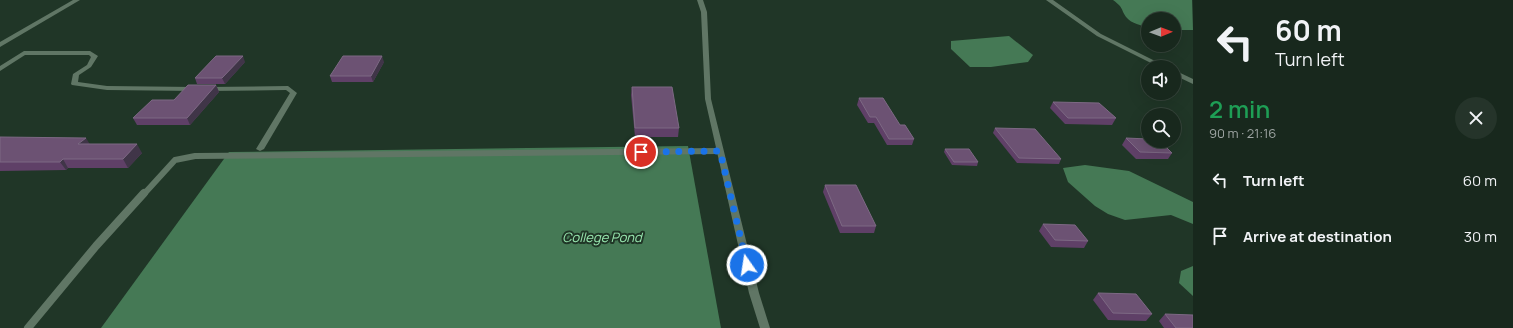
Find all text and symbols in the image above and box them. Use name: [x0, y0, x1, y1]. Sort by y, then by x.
text: 60 m: [1275, 11, 1342, 49]
north arrow: [1141, 12, 1181, 52]
map controls: [1141, 12, 1181, 148]
icon: left: [1209, 16, 1261, 68]
text: Turn left: [1275, 47, 1345, 71]
button: sound: [1141, 60, 1181, 100]
text: 2 min: [1209, 92, 1270, 125]
button: close: [1455, 97, 1497, 139]
button: search: [1141, 108, 1181, 148]
text: 90 m · 21:16: [1209, 124, 1276, 142]
pin: [624, 135, 658, 169]
icon: arrive: [630, 141, 652, 163]
icon: left: [1209, 169, 1231, 191]
text: Turn left: [1243, 170, 1305, 191]
text: 60 m: [1463, 170, 1497, 191]
icon: arrive: [1209, 225, 1231, 247]
text: Arrive at destination: [1243, 226, 1392, 247]
text: 30 m: [1464, 226, 1497, 247]
water label: College Pond: [562, 228, 644, 246]
position arrow: [726, 244, 768, 286]

